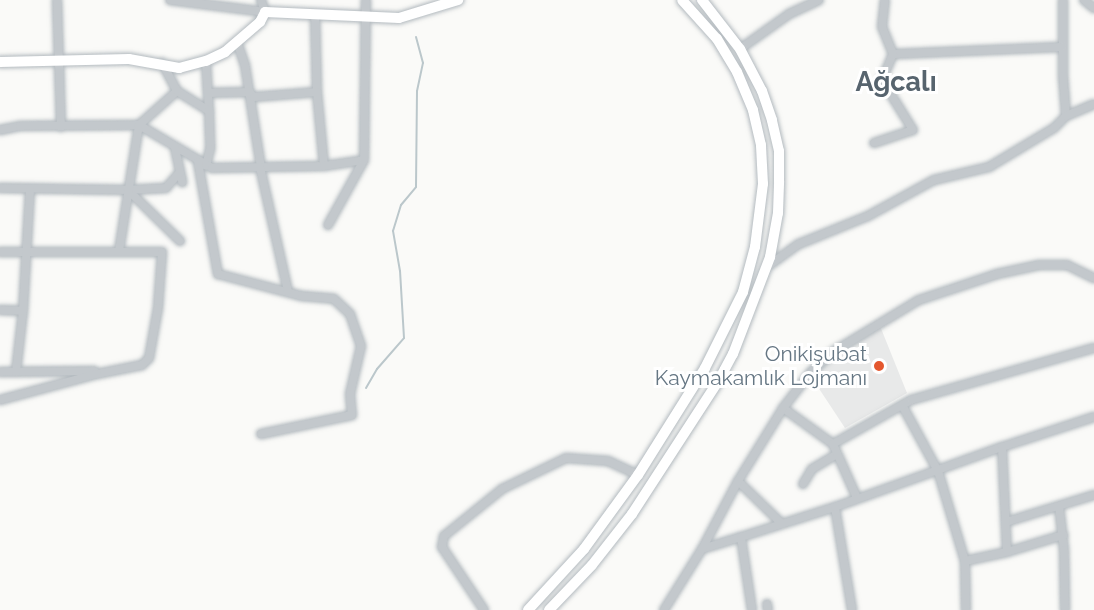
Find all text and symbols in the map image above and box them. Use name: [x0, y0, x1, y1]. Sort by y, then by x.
district label: Ağcalı: [855, 66, 937, 98]
place label: Onikişubat Kaymakamlık Lojmanı: [655, 341, 867, 391]
marker: Onikişubat Kaymakamlık Lojmanı: [872, 359, 886, 373]

